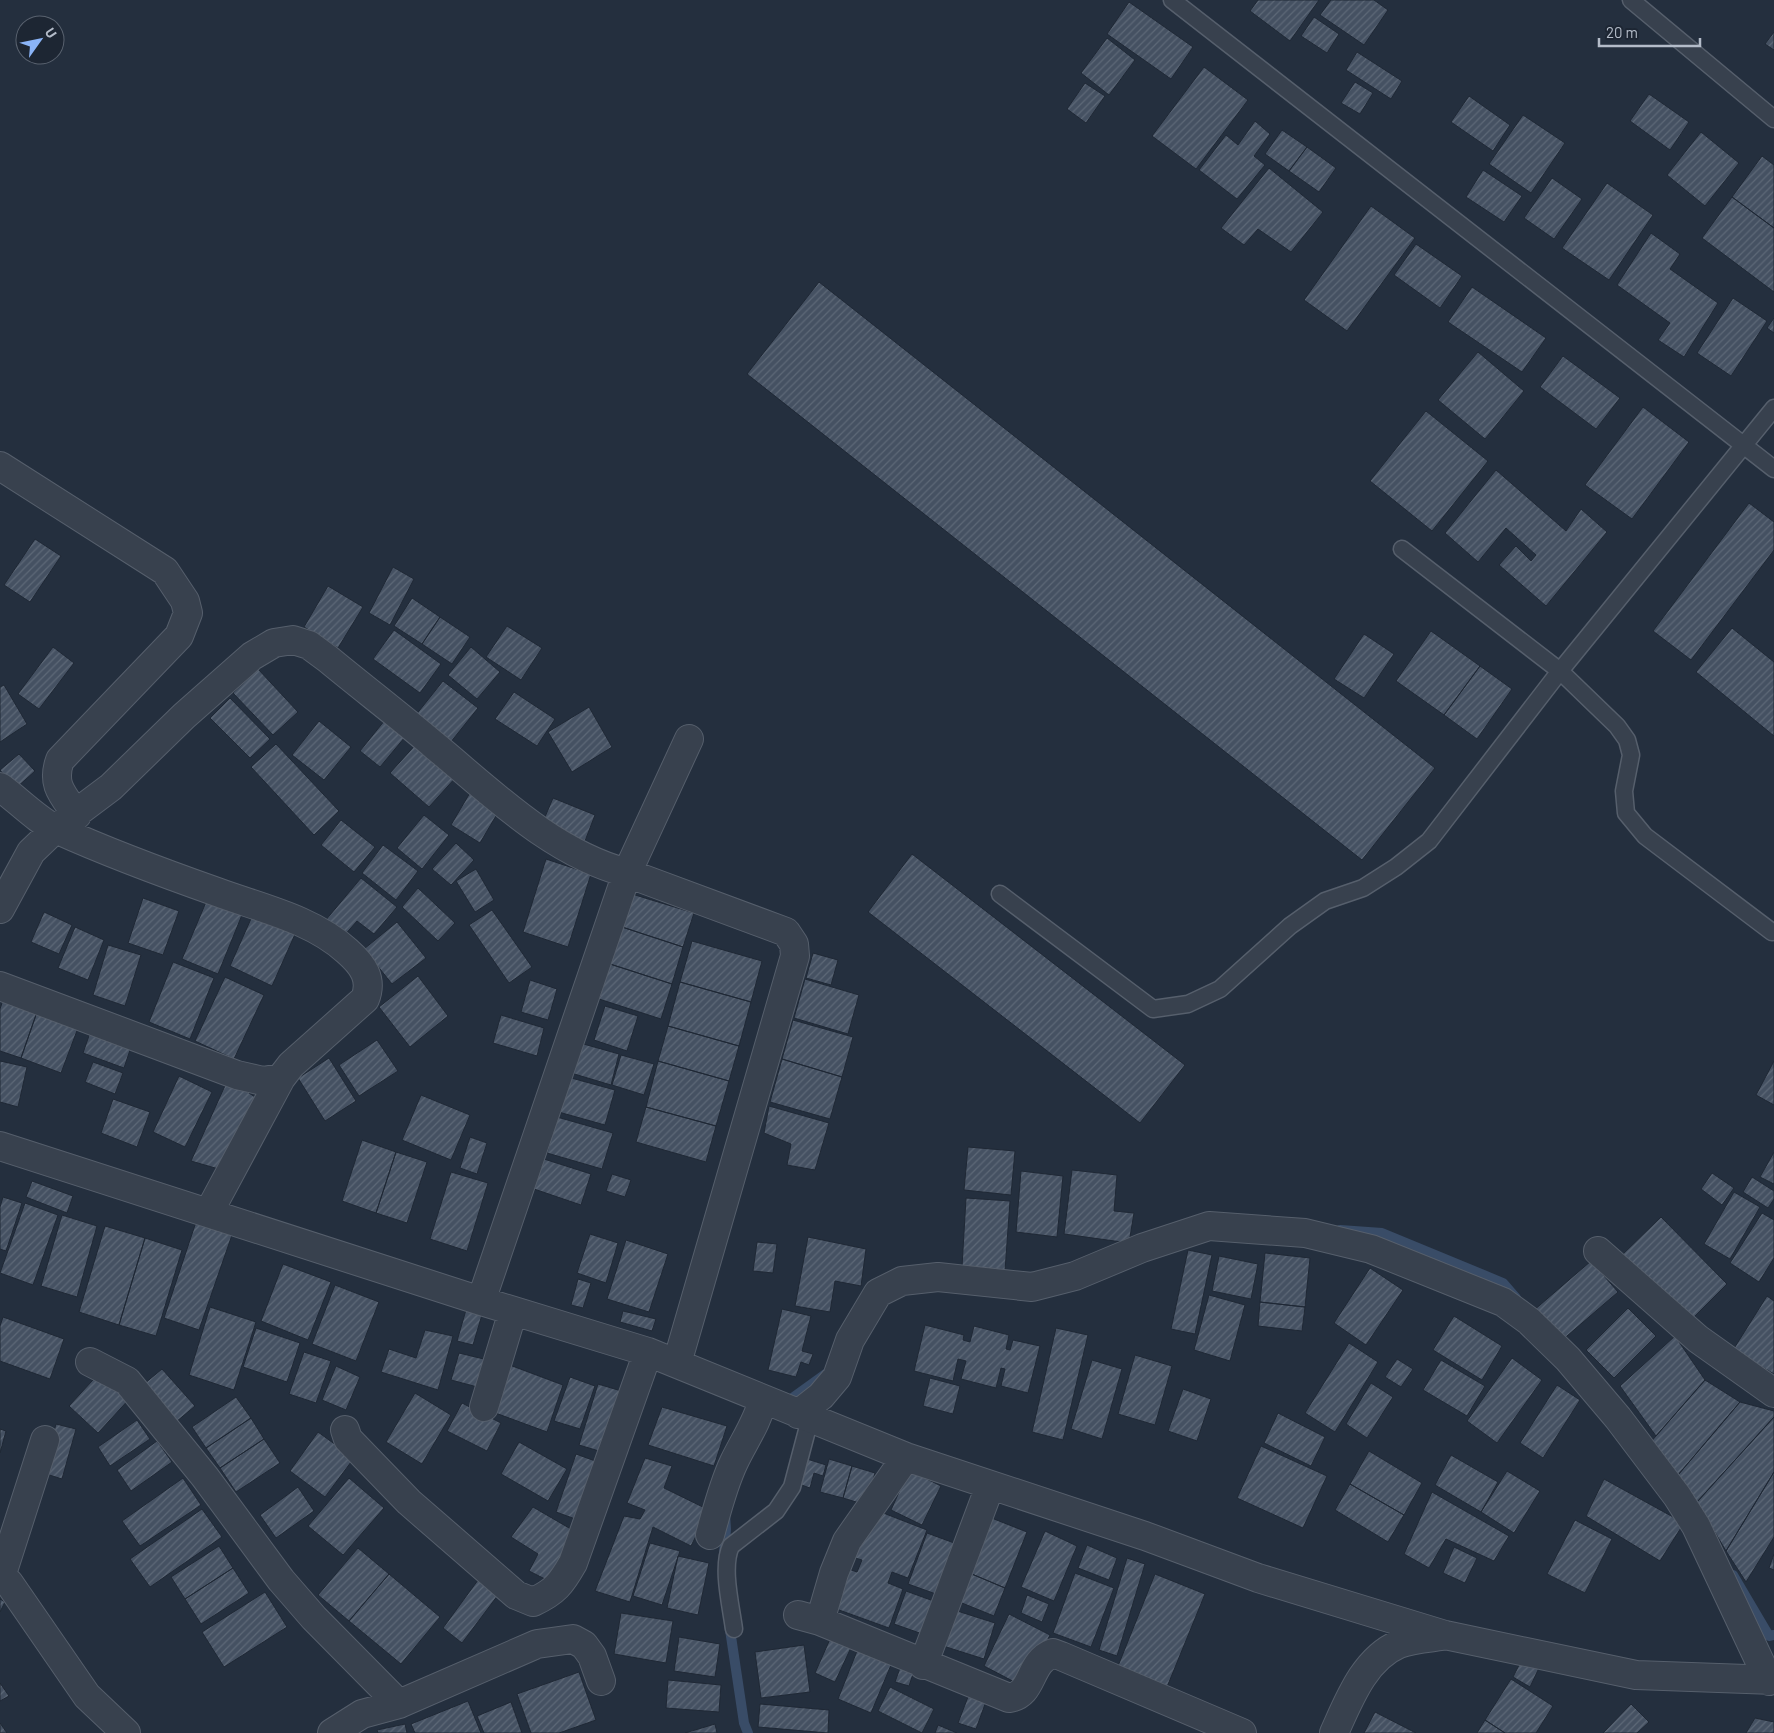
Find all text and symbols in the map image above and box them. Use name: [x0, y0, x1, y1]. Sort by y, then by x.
north arrow: [15, 15, 65, 65]
scale bar: [1599, 15, 1700, 47]
text: 20 m: [1606, 23, 1638, 41]
text: U: [42, 24, 61, 41]

